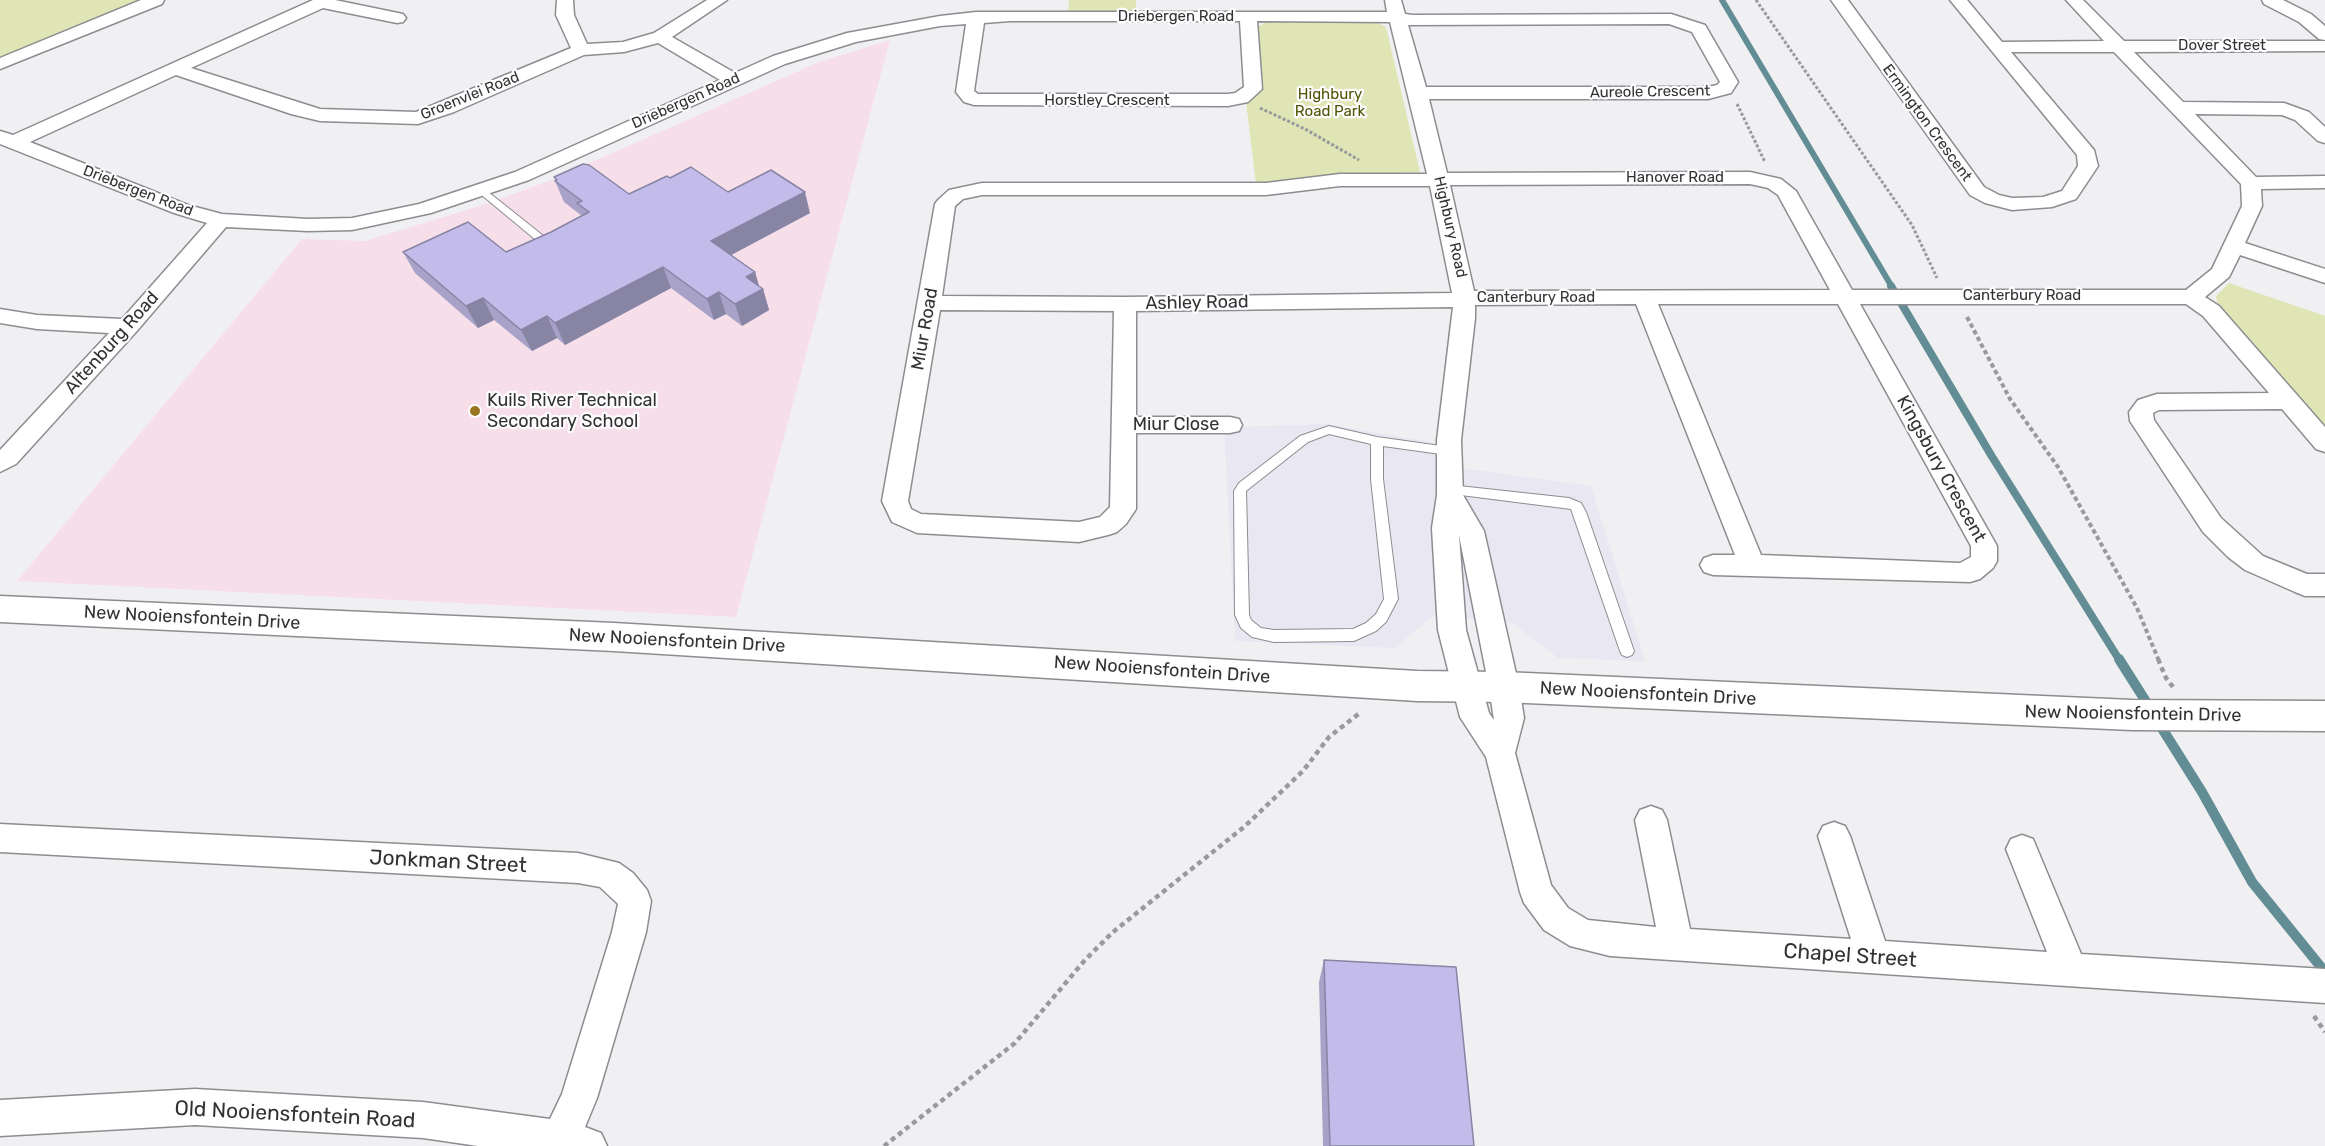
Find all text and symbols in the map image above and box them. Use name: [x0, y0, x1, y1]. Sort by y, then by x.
street label: Driebergen Road: [1118, 8, 1234, 26]
street label: Dover Street: [2178, 37, 2266, 55]
street label: Ermington Crescent: [1879, 61, 1975, 185]
street label: Groenvlei Road: [418, 68, 522, 124]
street label: Driebergen Road: [629, 69, 743, 133]
street label: Aureole Crescent: [1590, 82, 1710, 102]
park label: Highbury Road Park: [1295, 86, 1365, 121]
street label: Horstley Crescent: [1044, 92, 1170, 110]
street label: Driebergen Road: [80, 162, 196, 220]
street label: Hanover Road: [1626, 169, 1724, 187]
street label: Highbury Road: [1430, 175, 1470, 279]
street label: Miur Road: [907, 286, 943, 372]
street label: Altenburg Road: [60, 287, 164, 399]
street label: Canterbury Road: [1963, 287, 2081, 305]
street label: Canterbury Road: [1477, 289, 1595, 307]
street label: Ashley Road: [1145, 291, 1249, 315]
place label: Kuils River Technical Secondary School: [487, 390, 657, 432]
street label: Kingsbury Crescent: [1892, 392, 1990, 546]
marker: Kuils River Technical Secondary School: [468, 404, 482, 418]
street label: Miur Close: [1133, 414, 1219, 436]
street label: New Nooiensfontein Drive: [83, 602, 301, 634]
street label: New Nooiensfontein Drive: [568, 625, 786, 657]
street label: New Nooiensfontein Drive: [1053, 652, 1271, 688]
street label: New Nooiensfontein Drive: [1539, 678, 1757, 710]
street label: New Nooiensfontein Drive: [2024, 701, 2242, 727]
street label: Jonkman Street: [369, 845, 527, 879]
street label: Chapel Street: [1782, 939, 1918, 973]
street label: Old Nooiensfontein Road: [174, 1096, 416, 1134]

